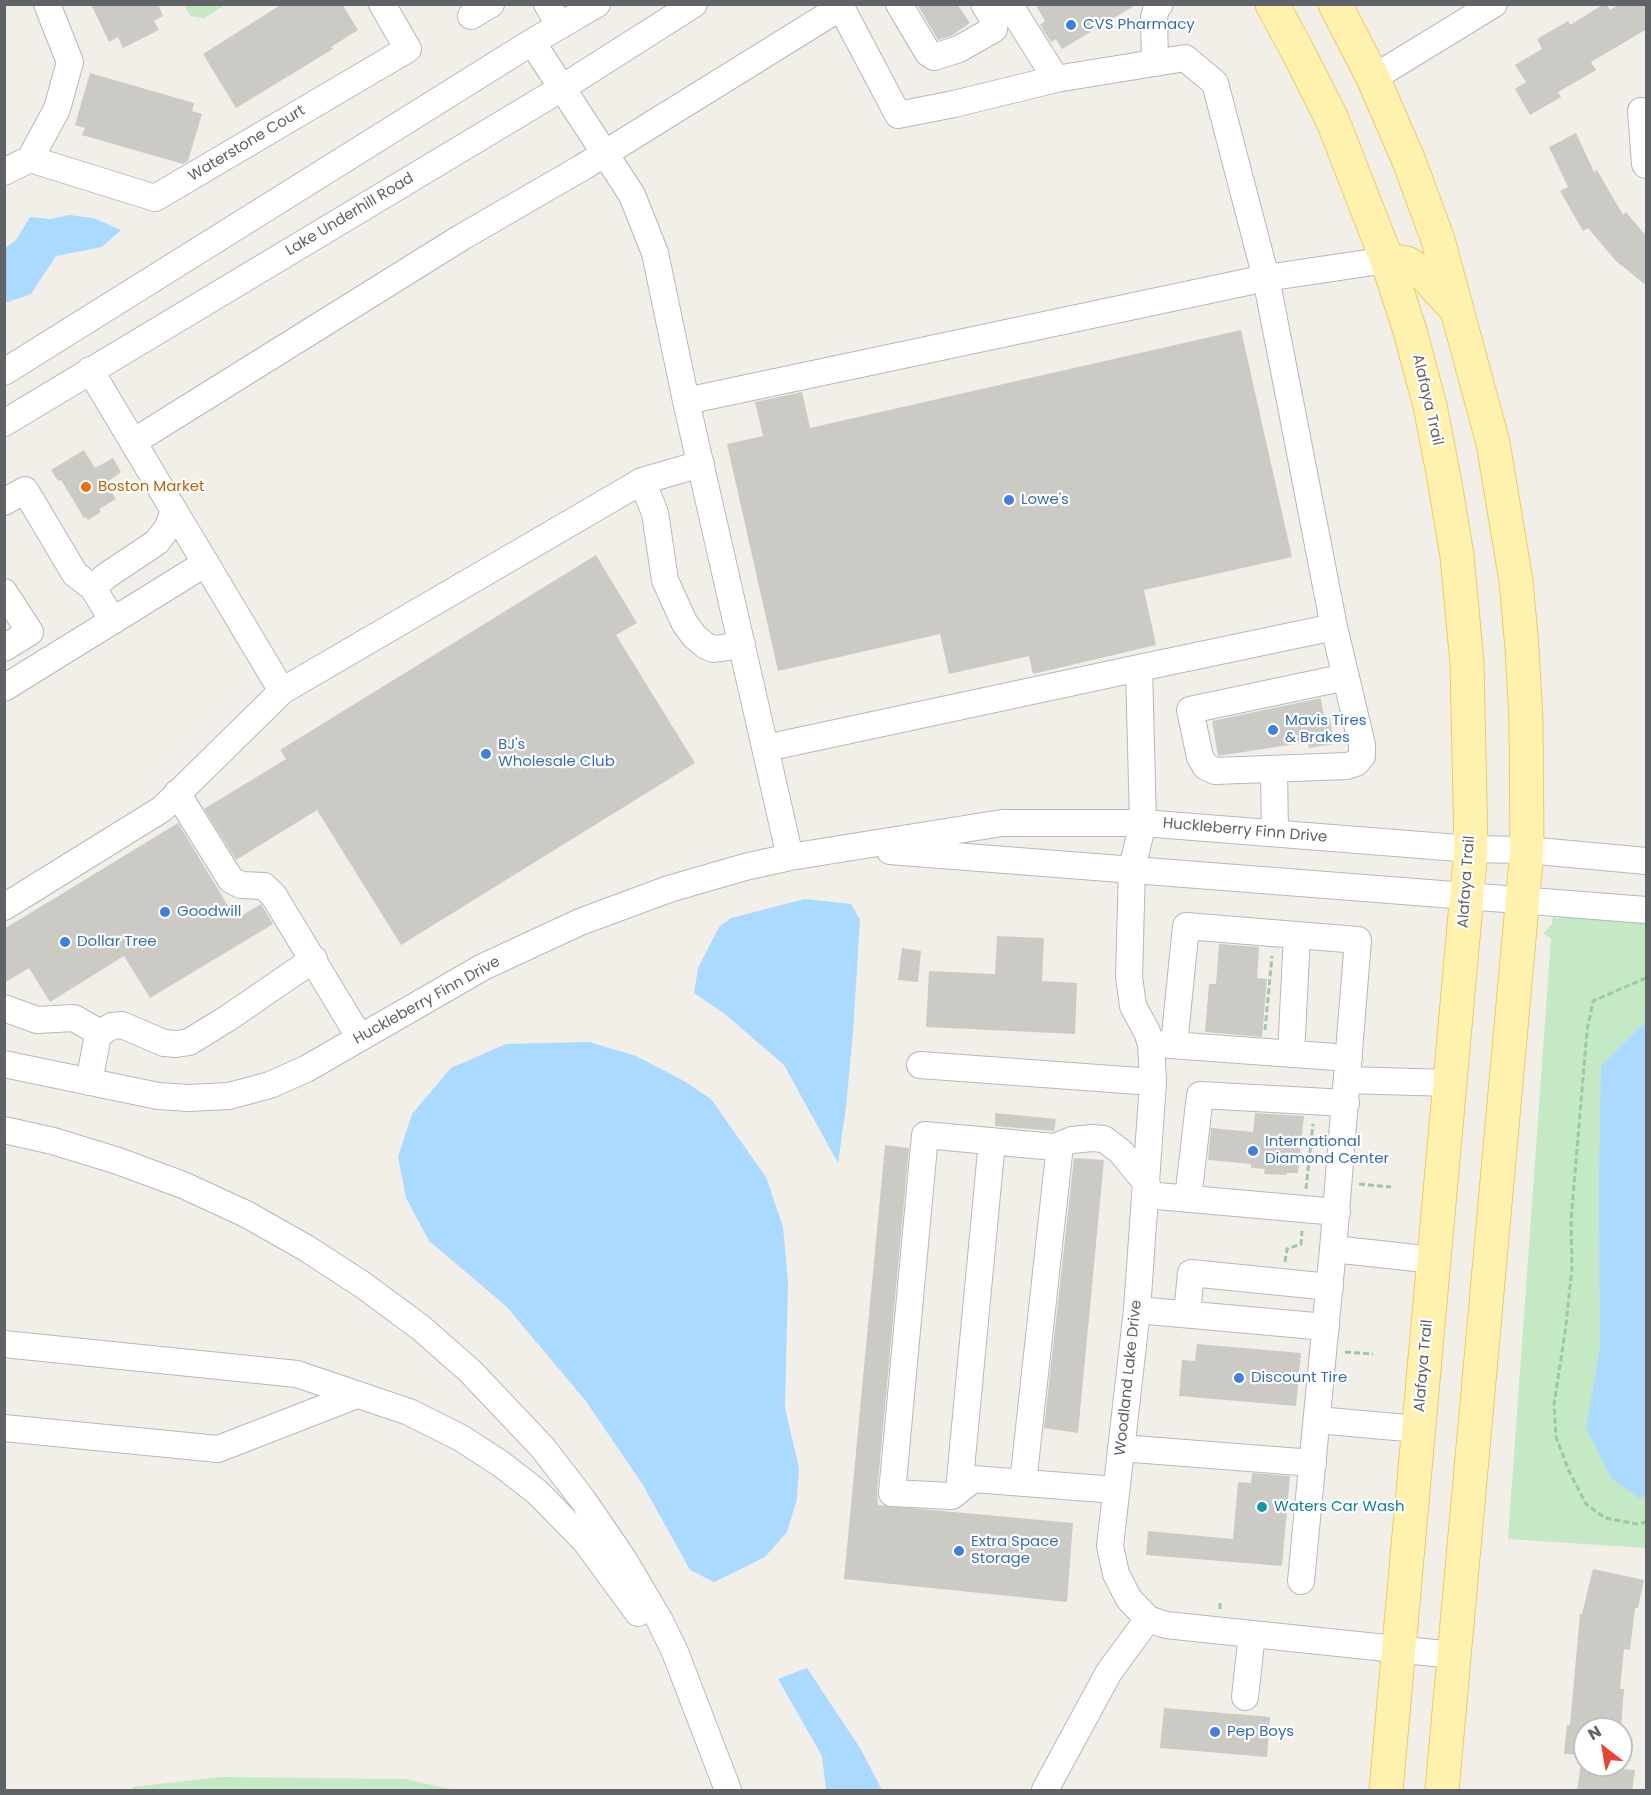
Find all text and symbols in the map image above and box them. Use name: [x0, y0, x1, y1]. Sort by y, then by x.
place label: CVS Pharmacy: [1083, 16, 1195, 34]
marker: CVS Pharmacy: [1064, 18, 1078, 32]
street label: Waterstone Court: [185, 102, 309, 186]
street label: Lake Underhill Road: [283, 170, 417, 260]
street label: Alafaya Trail: [1408, 353, 1446, 447]
place label: Boston Market: [98, 478, 204, 496]
marker: Boston Market: [79, 480, 93, 494]
place label: Lowe's: [1021, 491, 1069, 509]
marker: Lowe's: [1002, 493, 1016, 507]
place label: Mavis Tires & Brakes: [1285, 712, 1367, 747]
marker: Mavis Tires & Brakes: [1266, 723, 1280, 737]
place label: BJ's Wholesale Club: [498, 736, 615, 771]
marker: BJ's Wholesale Club: [479, 747, 493, 761]
street label: Huckleberry Finn Drive: [1162, 815, 1328, 847]
street label: Alafaya Trail: [1455, 835, 1479, 929]
place label: Goodwill: [177, 903, 241, 921]
marker: Goodwill: [158, 905, 172, 919]
place label: Dollar Tree: [77, 933, 157, 951]
marker: Dollar Tree: [58, 935, 72, 949]
street label: Huckleberry Finn Drive: [351, 953, 503, 1049]
place label: International Diamond Center: [1265, 1133, 1389, 1168]
marker: International Diamond Center: [1246, 1144, 1260, 1158]
street label: Woodland Lake Drive: [1112, 1299, 1146, 1457]
street label: Alafaya Trail: [1411, 1319, 1437, 1413]
place label: Discount Tire: [1251, 1369, 1347, 1387]
marker: Discount Tire: [1232, 1371, 1246, 1385]
place label: Waters Car Wash: [1274, 1498, 1404, 1516]
marker: Waters Car Wash: [1255, 1500, 1269, 1514]
place label: Extra Space Storage: [971, 1533, 1059, 1568]
marker: Extra Space Storage: [952, 1544, 966, 1558]
north arrow: [1573, 1717, 1633, 1777]
text: N: [1583, 1720, 1606, 1746]
place label: Pep Boys: [1227, 1723, 1294, 1741]
marker: Pep Boys: [1208, 1725, 1222, 1739]

